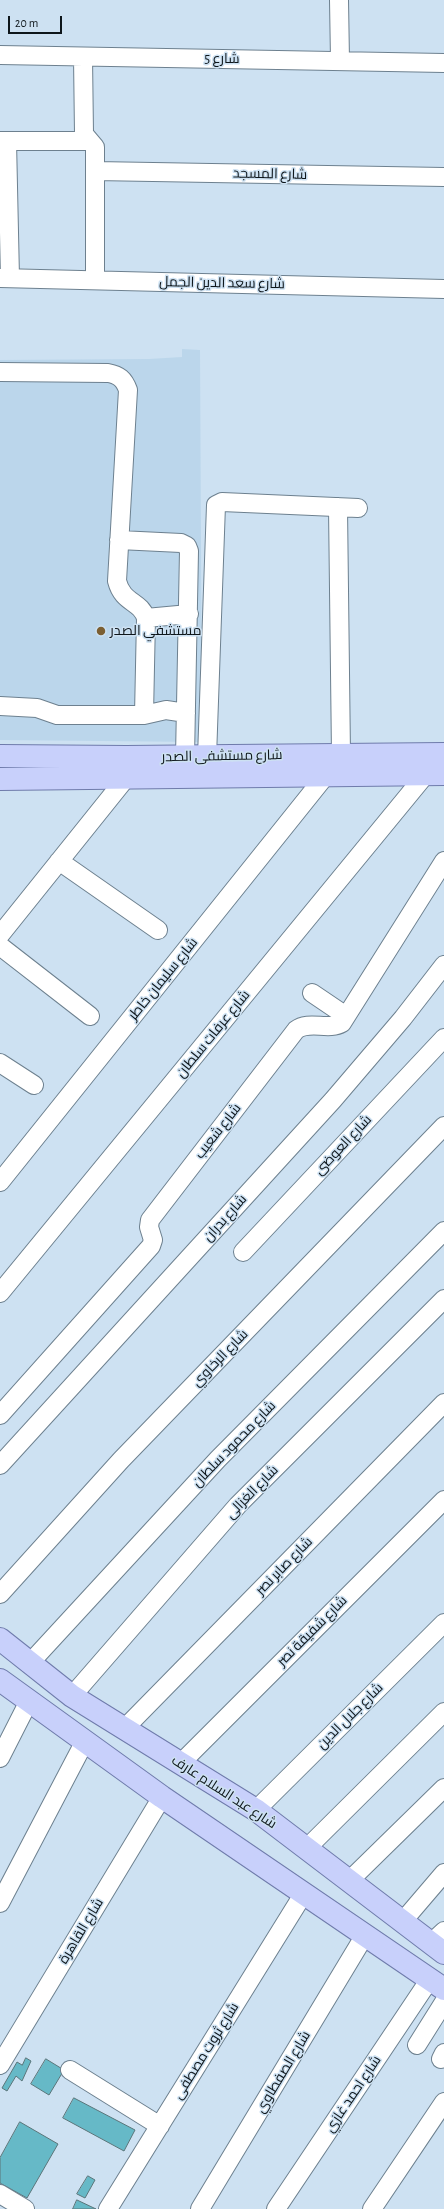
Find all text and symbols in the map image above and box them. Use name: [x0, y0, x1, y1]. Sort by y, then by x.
scale bar: [10, 8, 64, 34]
text: 20 m: [15, 17, 38, 29]
street label: شارع 5: [204, 51, 240, 67]
street label: شارع المسجد: [233, 165, 307, 183]
street label: شارع سعد الدين الجمل: [159, 274, 285, 292]
place label: مستشفي الصدر: [110, 623, 202, 639]
marker: مستشفي الصدر: [95, 625, 107, 637]
street label: شارع مستشفى الصدر: [161, 747, 283, 765]
street label: شارع سليمان خاطر: [125, 934, 201, 1024]
street label: شارع عرفات سلطان: [173, 987, 253, 1081]
street label: شارع شعيب: [191, 1100, 245, 1162]
street label: شارع العوضى: [311, 1111, 375, 1179]
street label: شارع بدران: [200, 1191, 250, 1245]
street label: شارع الرخاوي: [188, 1326, 252, 1390]
street label: شارع محمود سلطان: [189, 1397, 279, 1491]
street label: شارع الغزالى: [222, 1462, 282, 1522]
street label: شارع صابر نصر: [252, 1533, 316, 1599]
street label: شارع شفيقة نصر: [273, 1592, 351, 1670]
street label: شارع جلال الدين: [313, 1679, 387, 1753]
street label: شارع عبد السلام عارف: [168, 1752, 280, 1832]
street label: شارع القاهرة: [55, 1895, 107, 1967]
street label: شارع ثروت مصطفى: [169, 1999, 243, 2103]
street label: شارع الصفطاوي: [252, 2028, 314, 2116]
street label: شارع احمد غازي: [321, 2052, 385, 2136]

